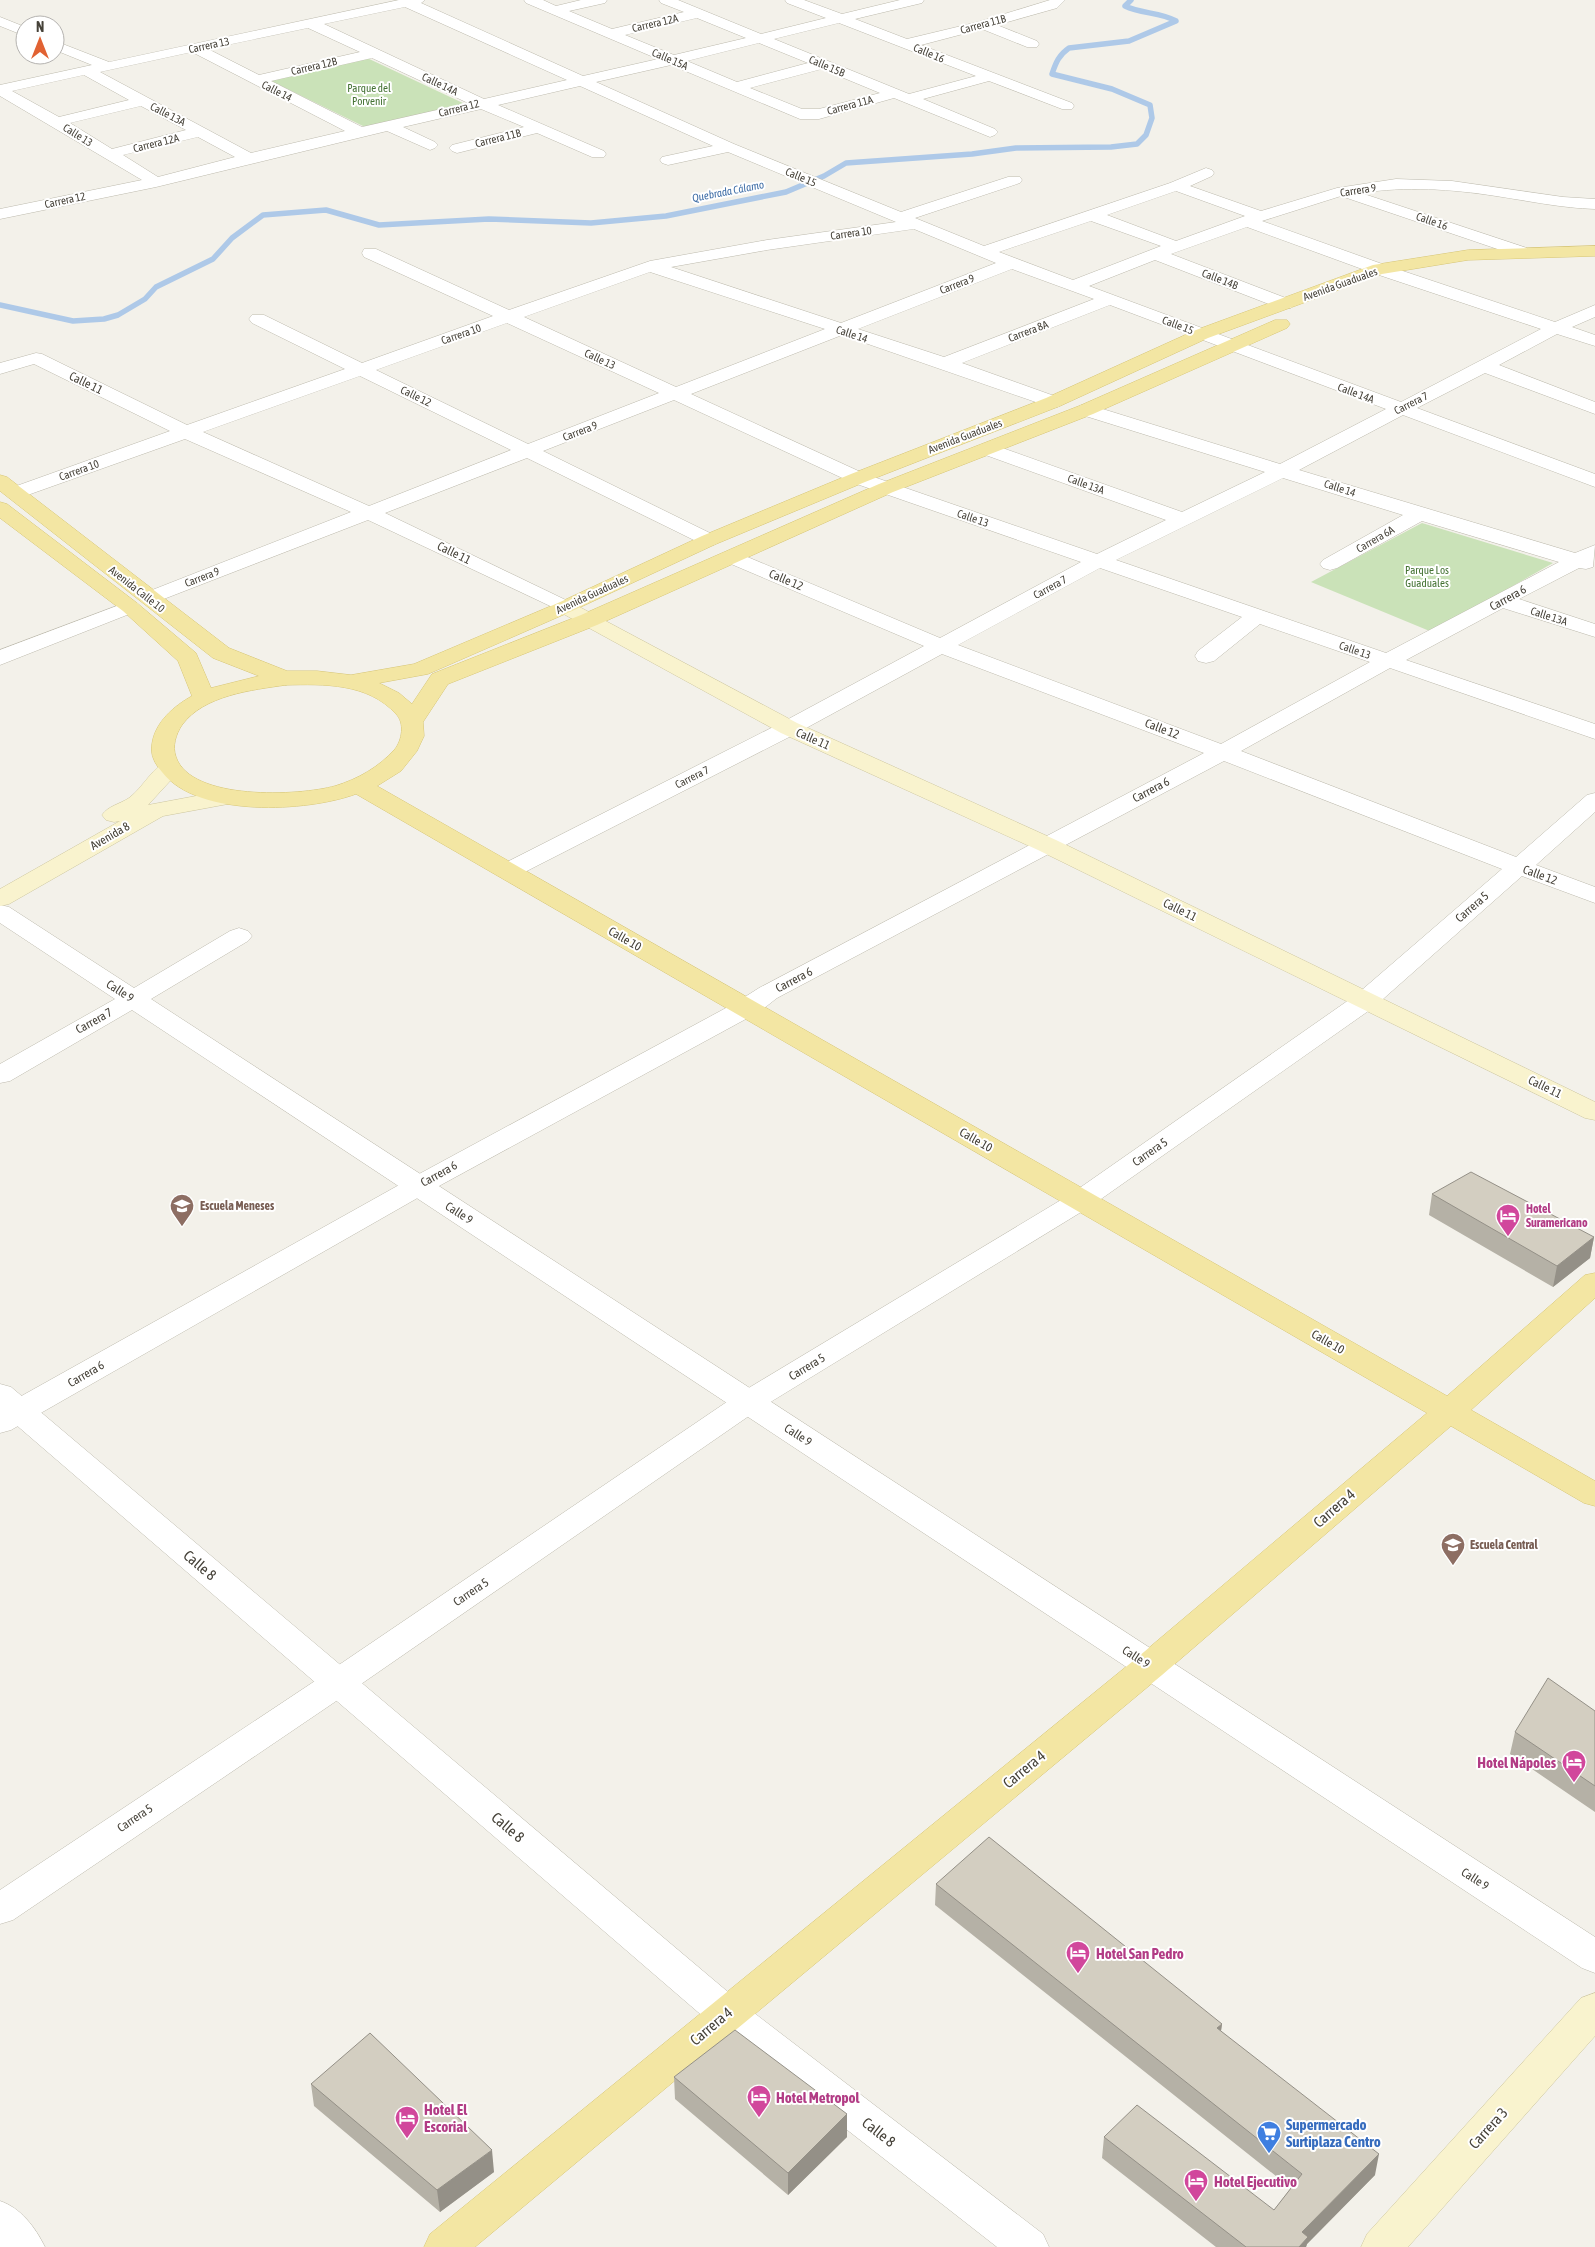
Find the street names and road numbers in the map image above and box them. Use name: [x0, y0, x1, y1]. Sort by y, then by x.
street label: Carrera 12A: [631, 12, 680, 34]
street label: Carrera 11B: [959, 12, 1008, 36]
street label: Carrera 13: [187, 35, 231, 55]
street label: Calle 16: [912, 41, 946, 65]
street label: Calle 15A: [650, 46, 690, 72]
street label: Calle 15B: [807, 53, 847, 79]
street label: Carrera 12B: [290, 55, 339, 77]
street label: Calle 14A: [420, 71, 460, 98]
street label: Calle 14: [260, 78, 294, 104]
street label: Carrera 11A: [826, 93, 875, 117]
street label: Carrera 12: [437, 97, 481, 119]
street label: Calle 13A: [148, 100, 188, 128]
street label: Calle 13: [61, 121, 95, 149]
street label: Carrera 11B: [474, 126, 523, 149]
street label: Carrera 12A: [132, 131, 181, 154]
street label: Calle 15: [784, 165, 818, 189]
street label: Carrera 9: [1339, 181, 1377, 199]
street label: Carrera 12: [43, 190, 87, 210]
street label: Calle 16: [1415, 210, 1449, 232]
street label: Carrera 10: [830, 224, 872, 242]
street label: Avenida Guaduales: [1301, 265, 1379, 303]
street label: Calle 14B: [1200, 267, 1241, 292]
street label: Carrera 9: [938, 272, 976, 296]
street label: Calle 15: [1161, 314, 1195, 336]
street label: Carrera 8A: [1006, 318, 1050, 344]
street label: Carrera 10: [439, 322, 483, 346]
street label: Calle 14: [835, 323, 869, 345]
street label: Calle 13: [583, 347, 617, 371]
street label: Calle 11: [67, 369, 105, 397]
street label: Calle 14A: [1336, 381, 1376, 406]
street label: Calle 12: [399, 383, 433, 409]
street label: Carrera 7: [1392, 389, 1430, 417]
street label: Avenida Guaduales: [926, 416, 1004, 456]
street label: Carrera 9: [561, 419, 599, 443]
street label: Carrera 10: [57, 457, 101, 483]
street label: Calle 13A: [1066, 472, 1106, 496]
street label: Calle 14: [1323, 477, 1357, 499]
street label: Calle 13: [956, 507, 990, 529]
street label: Carrera 6A: [1354, 523, 1397, 555]
street label: Calle 11: [435, 539, 473, 567]
street label: Avenida Calle 10: [107, 564, 167, 614]
street label: Carrera 9: [183, 565, 221, 589]
street label: Calle 12: [767, 567, 805, 593]
street label: Avenida Guaduales: [554, 572, 630, 616]
street label: Carrera 7: [1031, 573, 1069, 601]
street label: Carrera 6: [1487, 582, 1529, 614]
street label: Calle 13A: [1529, 604, 1570, 628]
street label: Calle 13: [1338, 639, 1372, 661]
street label: Calle 12: [1143, 716, 1181, 742]
street label: Calle 11: [794, 725, 832, 753]
street label: Carrera 7: [673, 763, 711, 791]
street label: Carrera 6: [1130, 774, 1172, 805]
street label: Avenida 8: [88, 819, 133, 853]
street label: Calle 12: [1521, 862, 1559, 888]
street label: Carrera 5: [1452, 889, 1492, 925]
street label: Calle 11: [1161, 896, 1199, 924]
street label: Calle 10: [606, 924, 644, 954]
street label: Carrera 6: [773, 964, 815, 995]
street label: Calle 9: [104, 977, 137, 1005]
street label: Carrera 7: [73, 1005, 115, 1037]
street label: Calle 11: [1526, 1073, 1564, 1101]
street label: Calle 10: [957, 1125, 995, 1155]
street label: Carrera 5: [1130, 1135, 1170, 1169]
street label: Carrera 6: [418, 1158, 460, 1190]
street label: Calle 9: [443, 1199, 476, 1227]
street label: Calle 10: [1309, 1327, 1347, 1357]
street label: Carrera 5: [786, 1351, 828, 1383]
street label: Carrera 6: [65, 1358, 107, 1390]
street label: Calle 9: [782, 1421, 815, 1449]
street label: Carrera 4: [1310, 1485, 1358, 1531]
street label: Calle 8: [180, 1546, 220, 1584]
street label: Carrera 5: [451, 1575, 491, 1609]
street label: Calle 9: [1120, 1643, 1153, 1671]
street label: Carrera 4: [999, 1747, 1049, 1791]
street label: Carrera 5: [115, 1801, 155, 1835]
street label: Calle 8: [488, 1808, 528, 1846]
street label: Calle 9: [1459, 1865, 1492, 1893]
street label: Carrera 4: [687, 2004, 735, 2048]
street label: Carrera 3: [1465, 2104, 1511, 2152]
street label: Calle 8: [859, 2114, 899, 2150]

